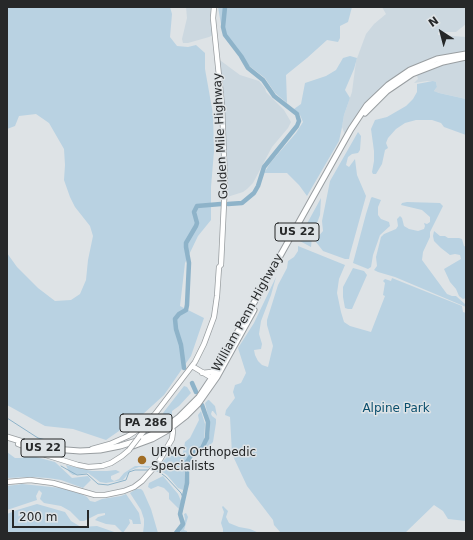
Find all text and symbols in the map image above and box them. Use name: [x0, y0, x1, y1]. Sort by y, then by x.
north arrow: [421, 12, 461, 52]
text: N: [426, 14, 441, 30]
street label: Golden Mile Highway: [211, 72, 231, 200]
road number: US 22: [275, 223, 319, 241]
street label: William Penn Highway: [209, 251, 287, 375]
park label: Alpine Park: [362, 402, 430, 416]
road number: PA 286: [120, 414, 172, 432]
road number: US 22: [21, 439, 65, 457]
place label: UPMC Orthopedic Specialists: [151, 446, 256, 474]
marker: UPMC Orthopedic Specialists: [136, 454, 148, 466]
scale bar: [14, 502, 91, 528]
text: 200 m: [19, 510, 57, 524]

